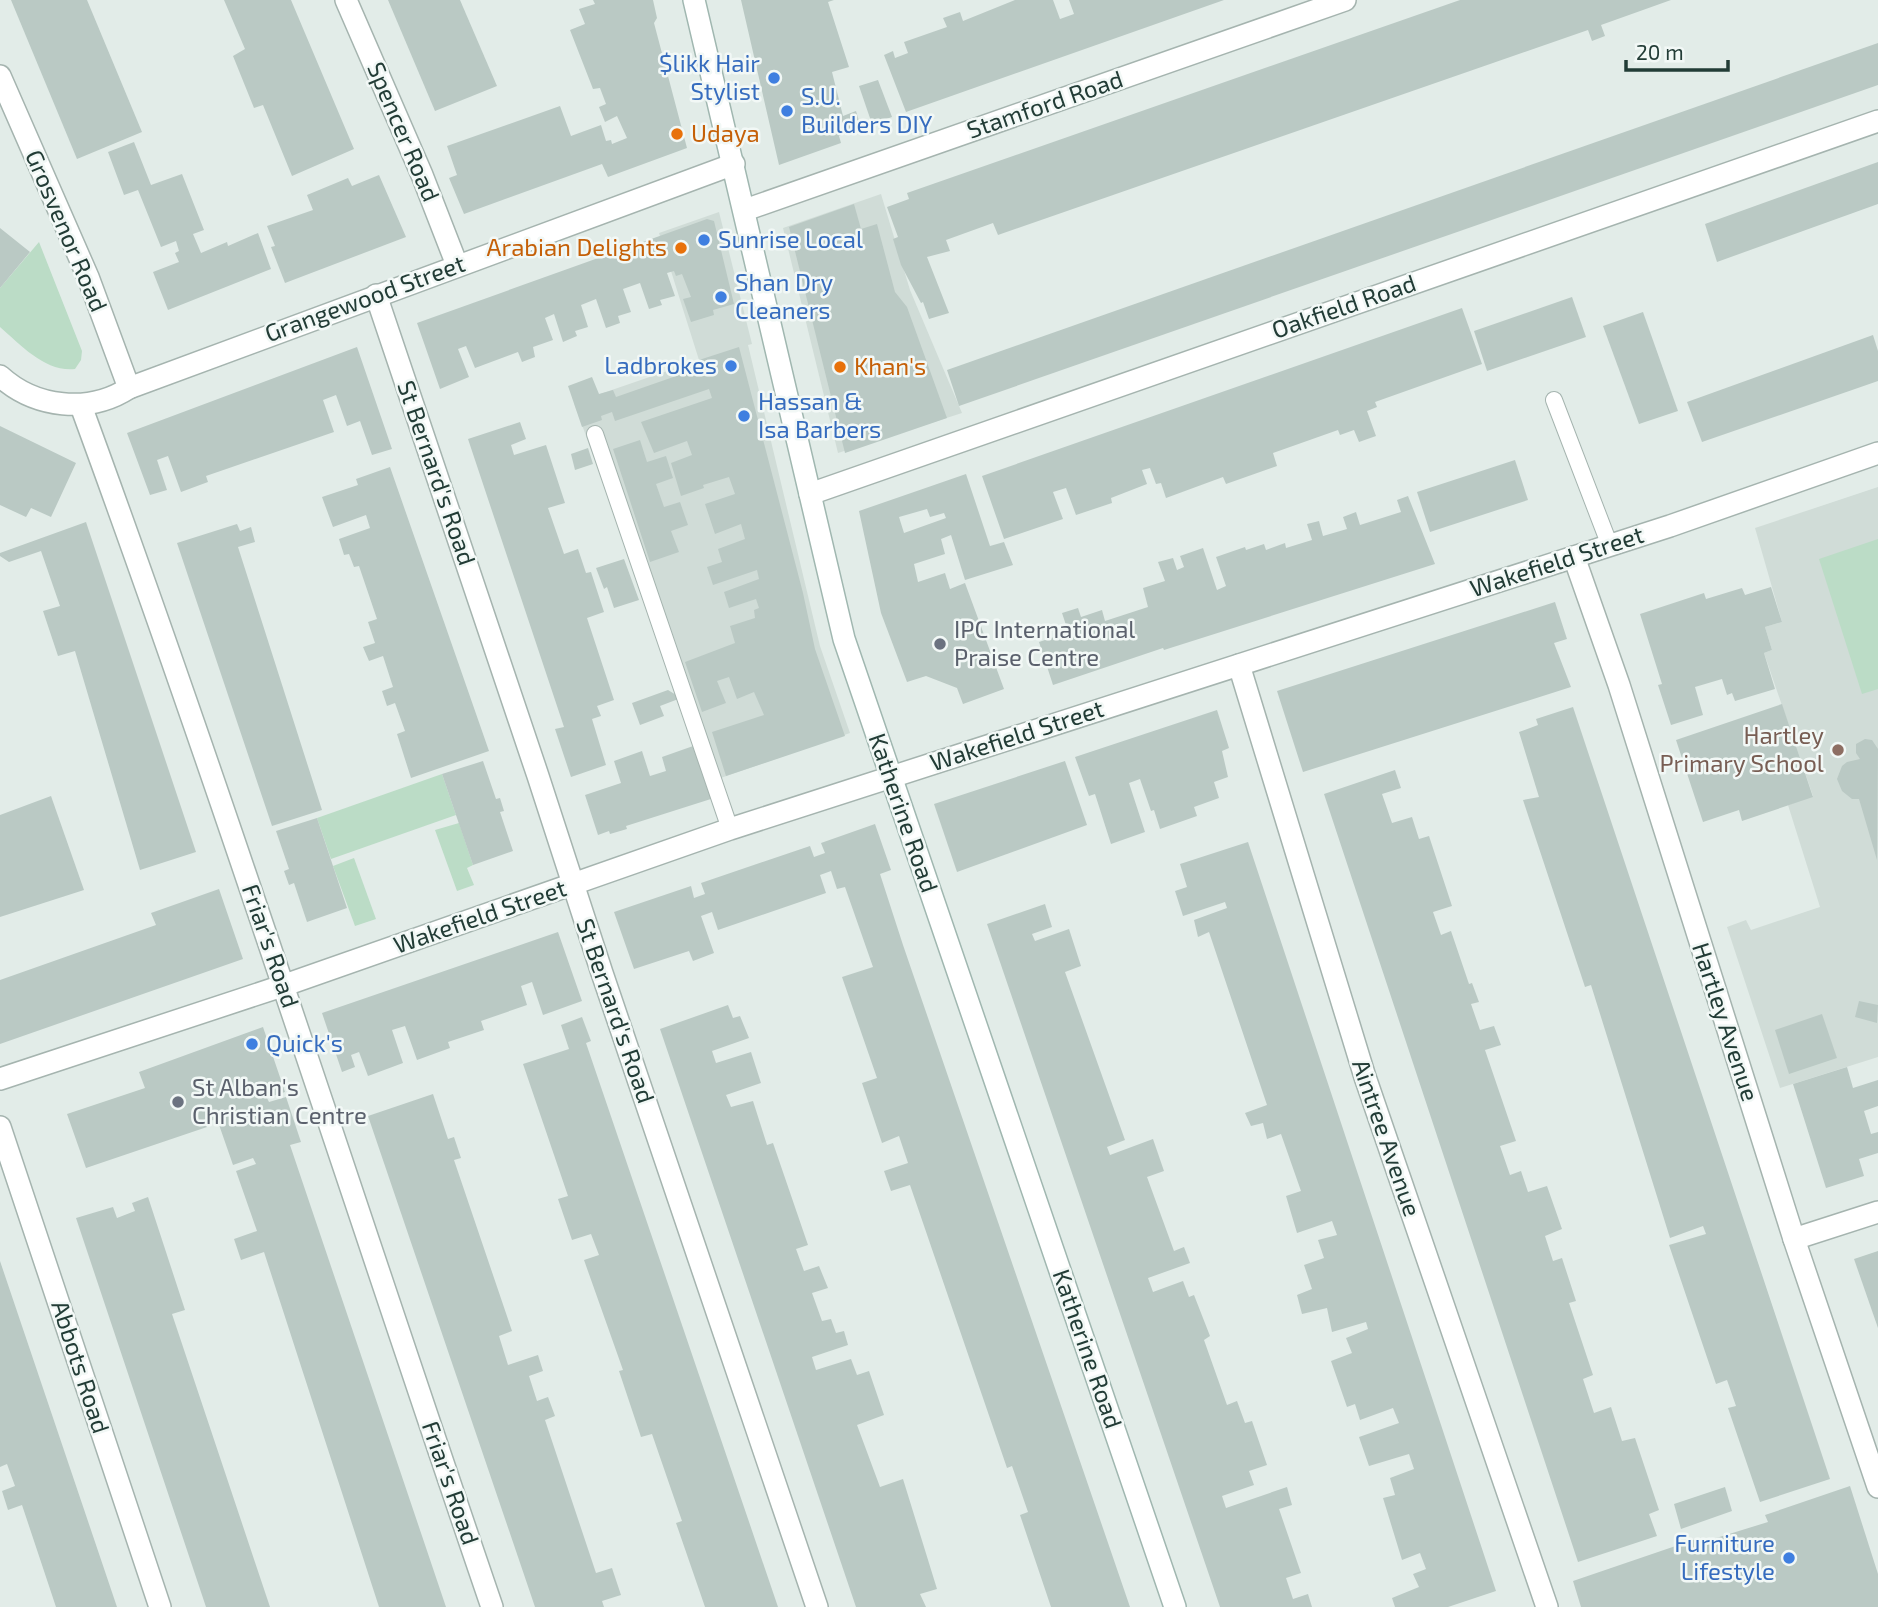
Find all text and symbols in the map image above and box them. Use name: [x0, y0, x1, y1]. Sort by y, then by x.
scale bar: [1626, 28, 1728, 72]
text: 20 m: [1636, 39, 1684, 64]
place label: $likk Hair Stylist: [659, 48, 760, 105]
street label: Spencer Road: [362, 57, 447, 205]
street label: Stamford Road: [963, 63, 1126, 144]
marker: $likk Hair Stylist: [766, 70, 782, 86]
place label: S.U. Builders DIY: [801, 81, 933, 138]
marker: S.U. Builders DIY: [779, 103, 795, 119]
place label: Udaya: [691, 118, 760, 147]
marker: Udaya: [669, 126, 685, 142]
street label: Grosvenor Road: [20, 145, 115, 316]
place label: Sunrise Local: [718, 224, 863, 253]
place label: Arabian Delights: [487, 232, 667, 261]
marker: Sunrise Local: [696, 232, 712, 248]
marker: Arabian Delights: [673, 240, 689, 256]
street label: Grangewood Street: [260, 248, 468, 347]
place label: Shan Dry Cleaners: [735, 267, 833, 324]
street label: Oakfield Road: [1268, 267, 1419, 344]
marker: Shan Dry Cleaners: [713, 289, 729, 305]
place label: Ladbrokes: [604, 350, 717, 379]
place label: Khan's: [854, 351, 926, 380]
marker: Ladbrokes: [723, 358, 739, 374]
marker: Khan's: [832, 359, 848, 375]
street label: St Bernard's Road: [392, 376, 483, 569]
place label: Hassan & Isa Barbers: [758, 386, 881, 443]
marker: Hassan & Isa Barbers: [736, 408, 752, 424]
street label: Wakefield Street: [1466, 519, 1647, 602]
place label: IPC International Praise Centre: [954, 614, 1135, 671]
marker: IPC International Praise Centre: [932, 636, 948, 652]
street label: Wakefield Street: [926, 693, 1107, 776]
place label: Hartley Primary School: [1659, 720, 1824, 777]
street label: Katherine Road: [864, 729, 945, 896]
marker: Hartley Primary School: [1830, 742, 1846, 758]
street label: Wakefield Street: [389, 872, 570, 959]
street label: Friar's Road: [237, 880, 306, 1011]
street label: St Bernard's Road: [571, 914, 662, 1107]
street label: Hartley Avenue: [1687, 938, 1766, 1105]
place label: Quick's: [266, 1028, 343, 1057]
marker: Quick's: [244, 1036, 260, 1052]
street label: Aintree Avenue: [1347, 1055, 1428, 1220]
place label: St Alban's Christian Centre: [192, 1072, 367, 1129]
marker: St Alban's Christian Centre: [170, 1094, 186, 1110]
street label: Katherine Road: [1048, 1265, 1129, 1432]
street label: Abbots Road: [46, 1296, 117, 1437]
street label: Friar's Road: [417, 1417, 486, 1548]
place label: Furniture Lifestyle: [1674, 1528, 1775, 1585]
marker: Furniture Lifestyle: [1781, 1550, 1797, 1566]

